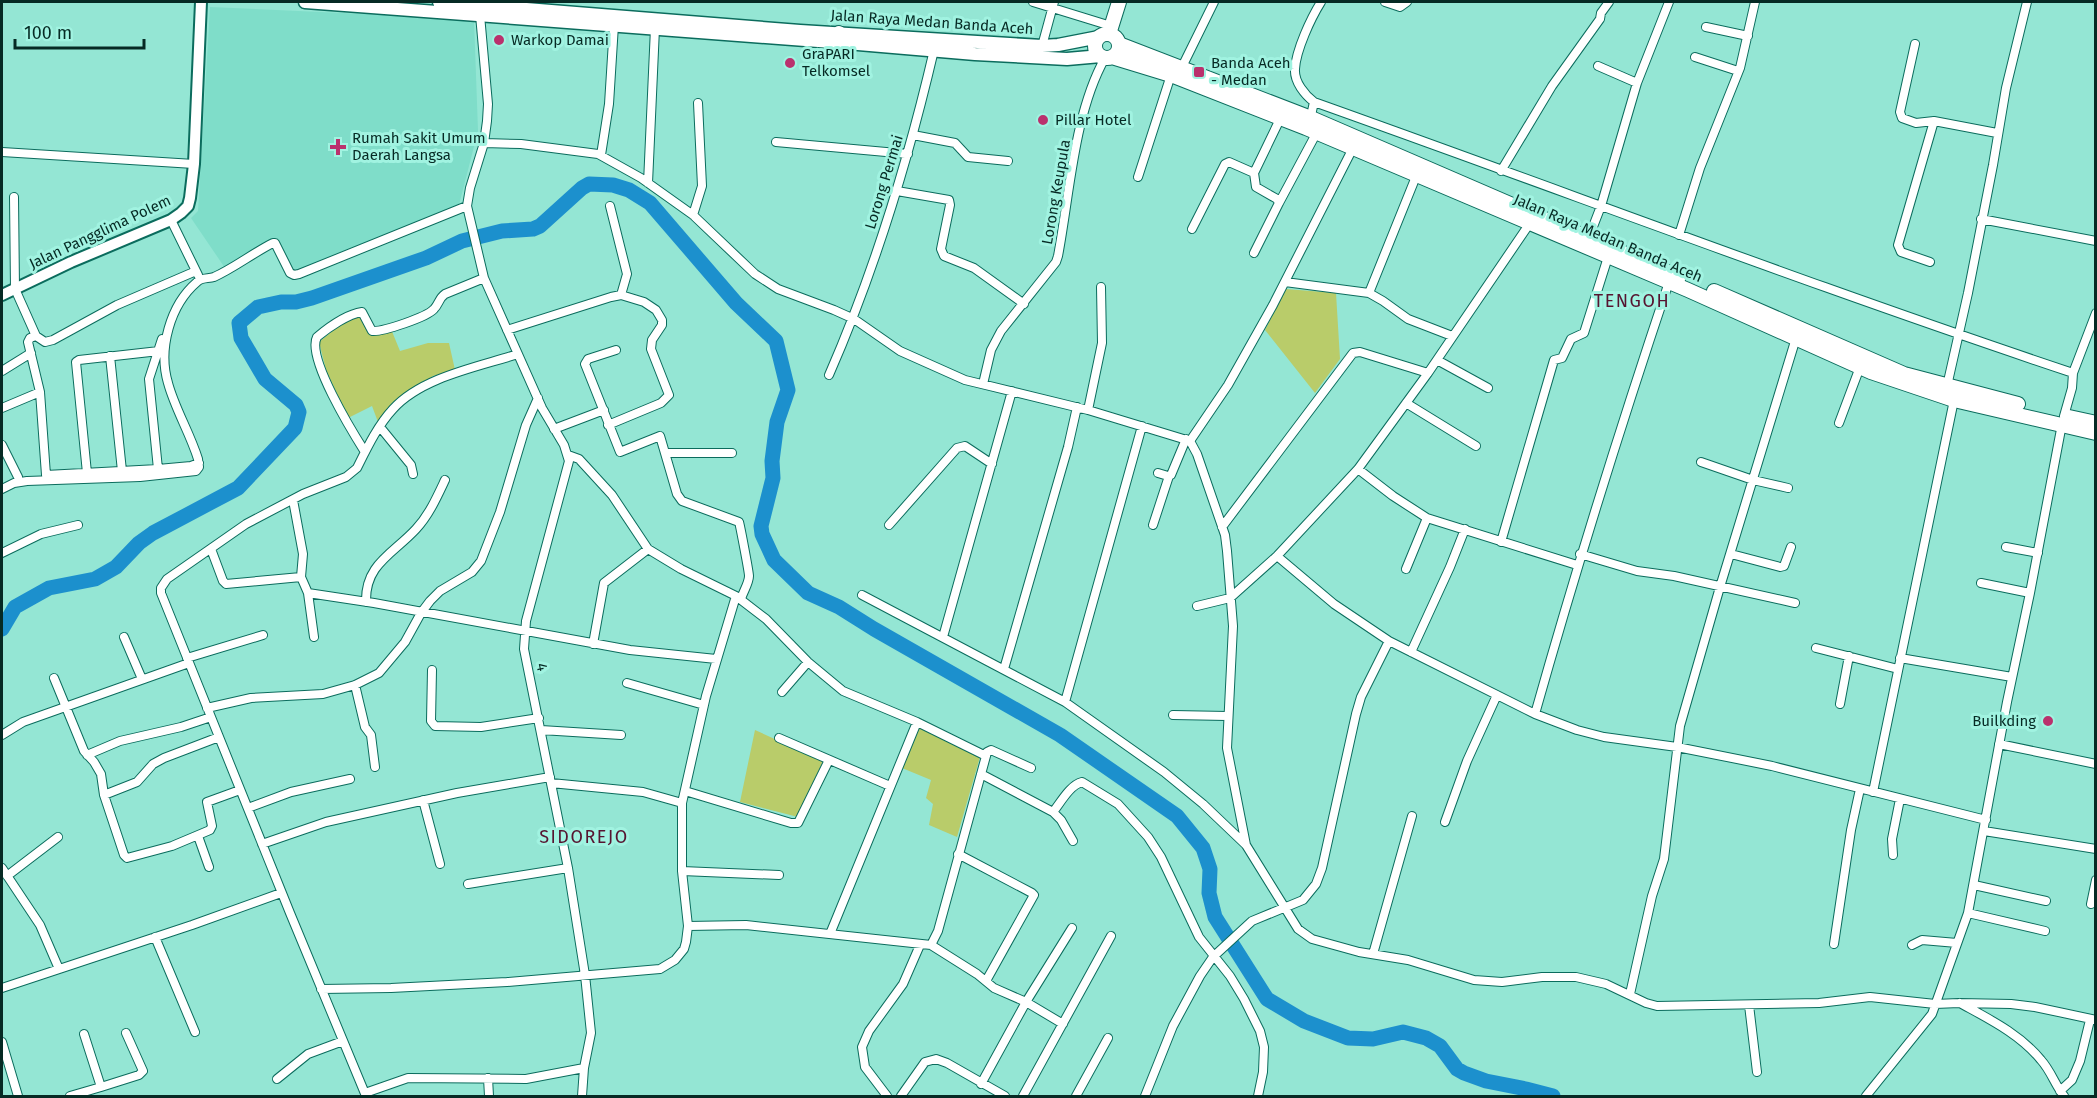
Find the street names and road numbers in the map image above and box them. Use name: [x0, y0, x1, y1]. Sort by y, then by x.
street label: Jalan Raya Medan Banda Aceh: [830, 6, 1034, 38]
street label: Lorong Permai: [861, 133, 907, 231]
street label: Lorong Keupula: [1038, 138, 1074, 246]
street label: Jalan Raya Medan Banda Aceh: [1511, 190, 1705, 286]
street label: Jalan Pangglima Polem: [26, 191, 174, 273]
street label: 4: [532, 661, 552, 673]

